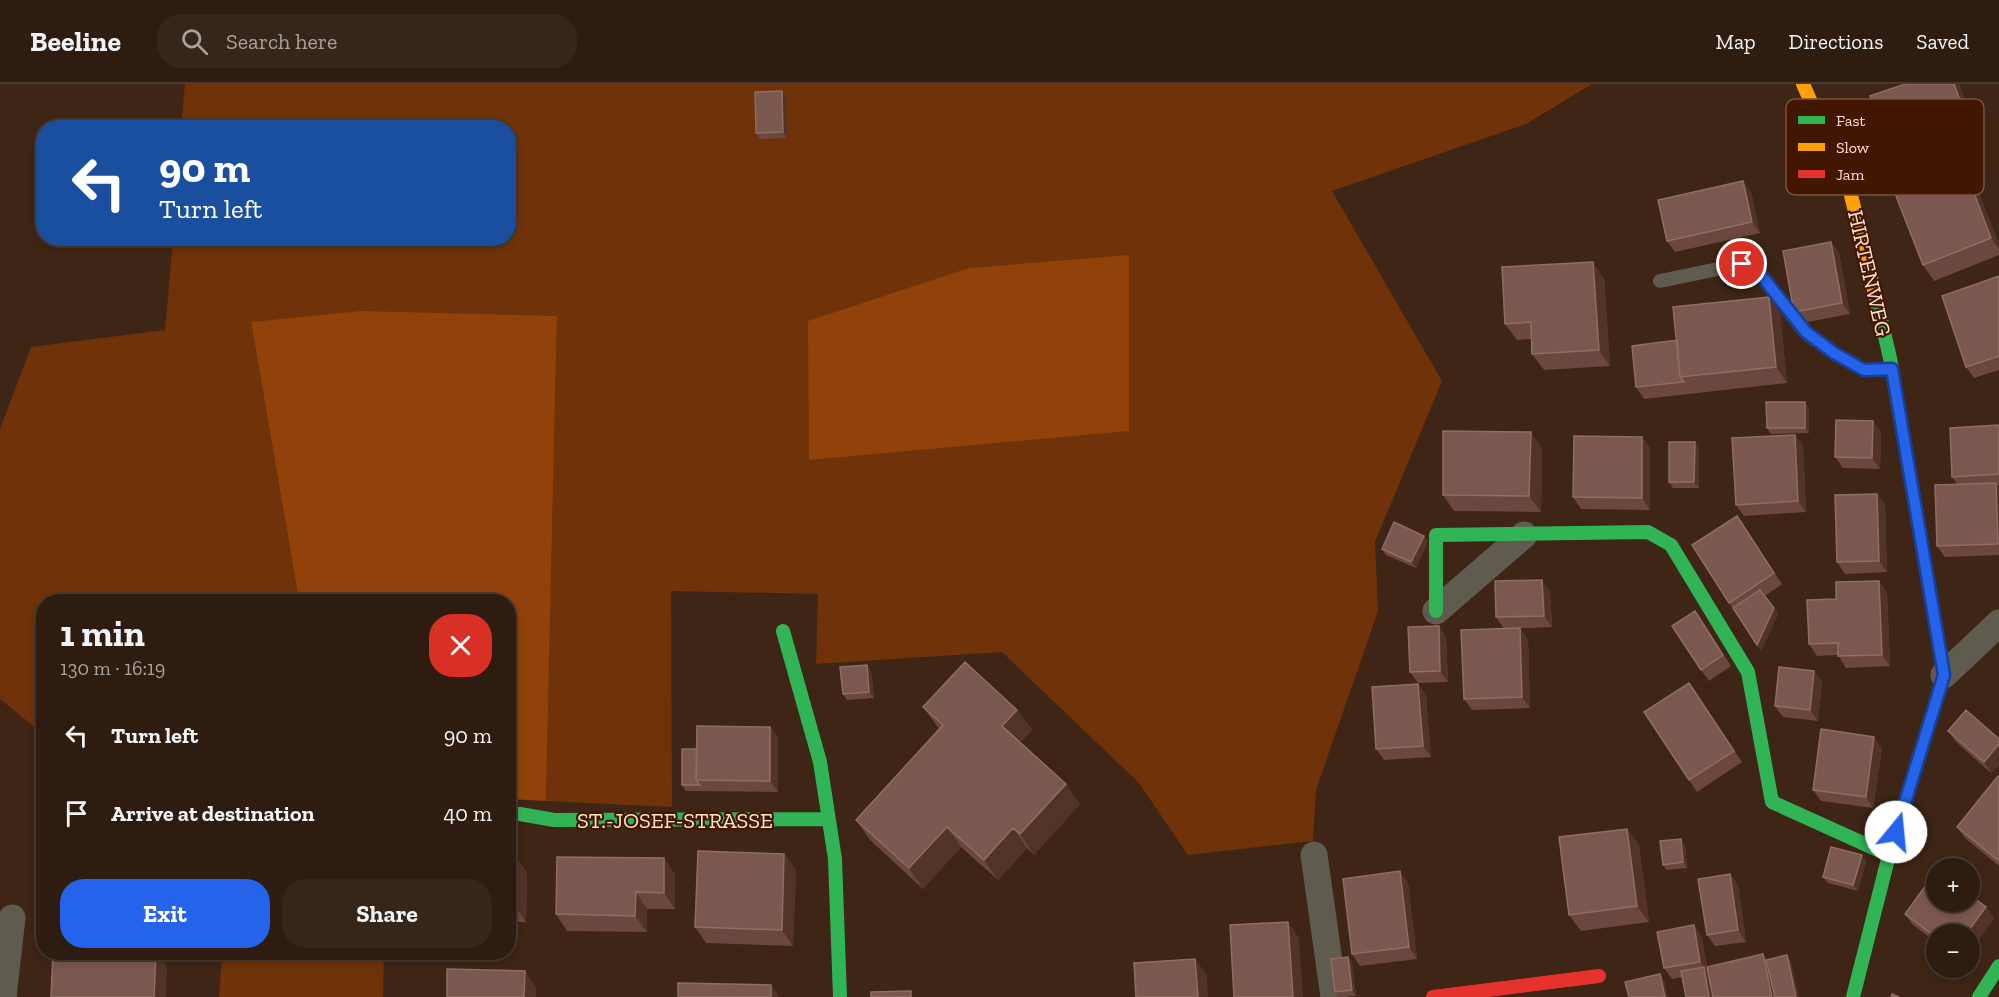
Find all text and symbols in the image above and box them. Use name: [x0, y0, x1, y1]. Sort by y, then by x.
search box: [157, 14, 577, 68]
text: Beeline: [30, 25, 121, 58]
icon: search: [178, 25, 211, 58]
text: Search here: [226, 28, 337, 55]
text: Map: [1716, 29, 1756, 54]
text: Directions: [1789, 29, 1883, 54]
text: Saved: [1916, 29, 1969, 54]
legend: [1786, 99, 1984, 195]
text: Fast: [1836, 111, 1865, 130]
text: Slow: [1836, 138, 1870, 157]
text: 90 m: [159, 142, 250, 193]
icon: left: [60, 144, 138, 222]
text: Jam: [1836, 165, 1865, 184]
text: Turn left: [159, 193, 262, 225]
street label: HIRTENWEG: [1842, 207, 1897, 339]
pin: [1716, 238, 1767, 289]
icon: arrive: [1725, 247, 1758, 280]
text: 1 min: [60, 612, 145, 655]
button: close: [429, 614, 492, 677]
text: 130 m · 16:19: [60, 656, 165, 680]
icon: left: [60, 719, 93, 752]
text: Turn left: [111, 722, 198, 749]
text: 90 m: [444, 722, 492, 749]
icon: arrive: [60, 797, 93, 830]
text: Arrive at destination: [111, 800, 314, 827]
text: 40 m: [443, 800, 492, 827]
position arrow: [1864, 800, 1928, 864]
street label: ST.-JOSEF-STRASSE: [577, 807, 773, 834]
map controls: [1926, 858, 1980, 978]
button: +: [1926, 858, 1980, 912]
button: Exit: [60, 879, 270, 948]
button: Share: [282, 879, 492, 948]
button: −: [1926, 924, 1980, 978]

